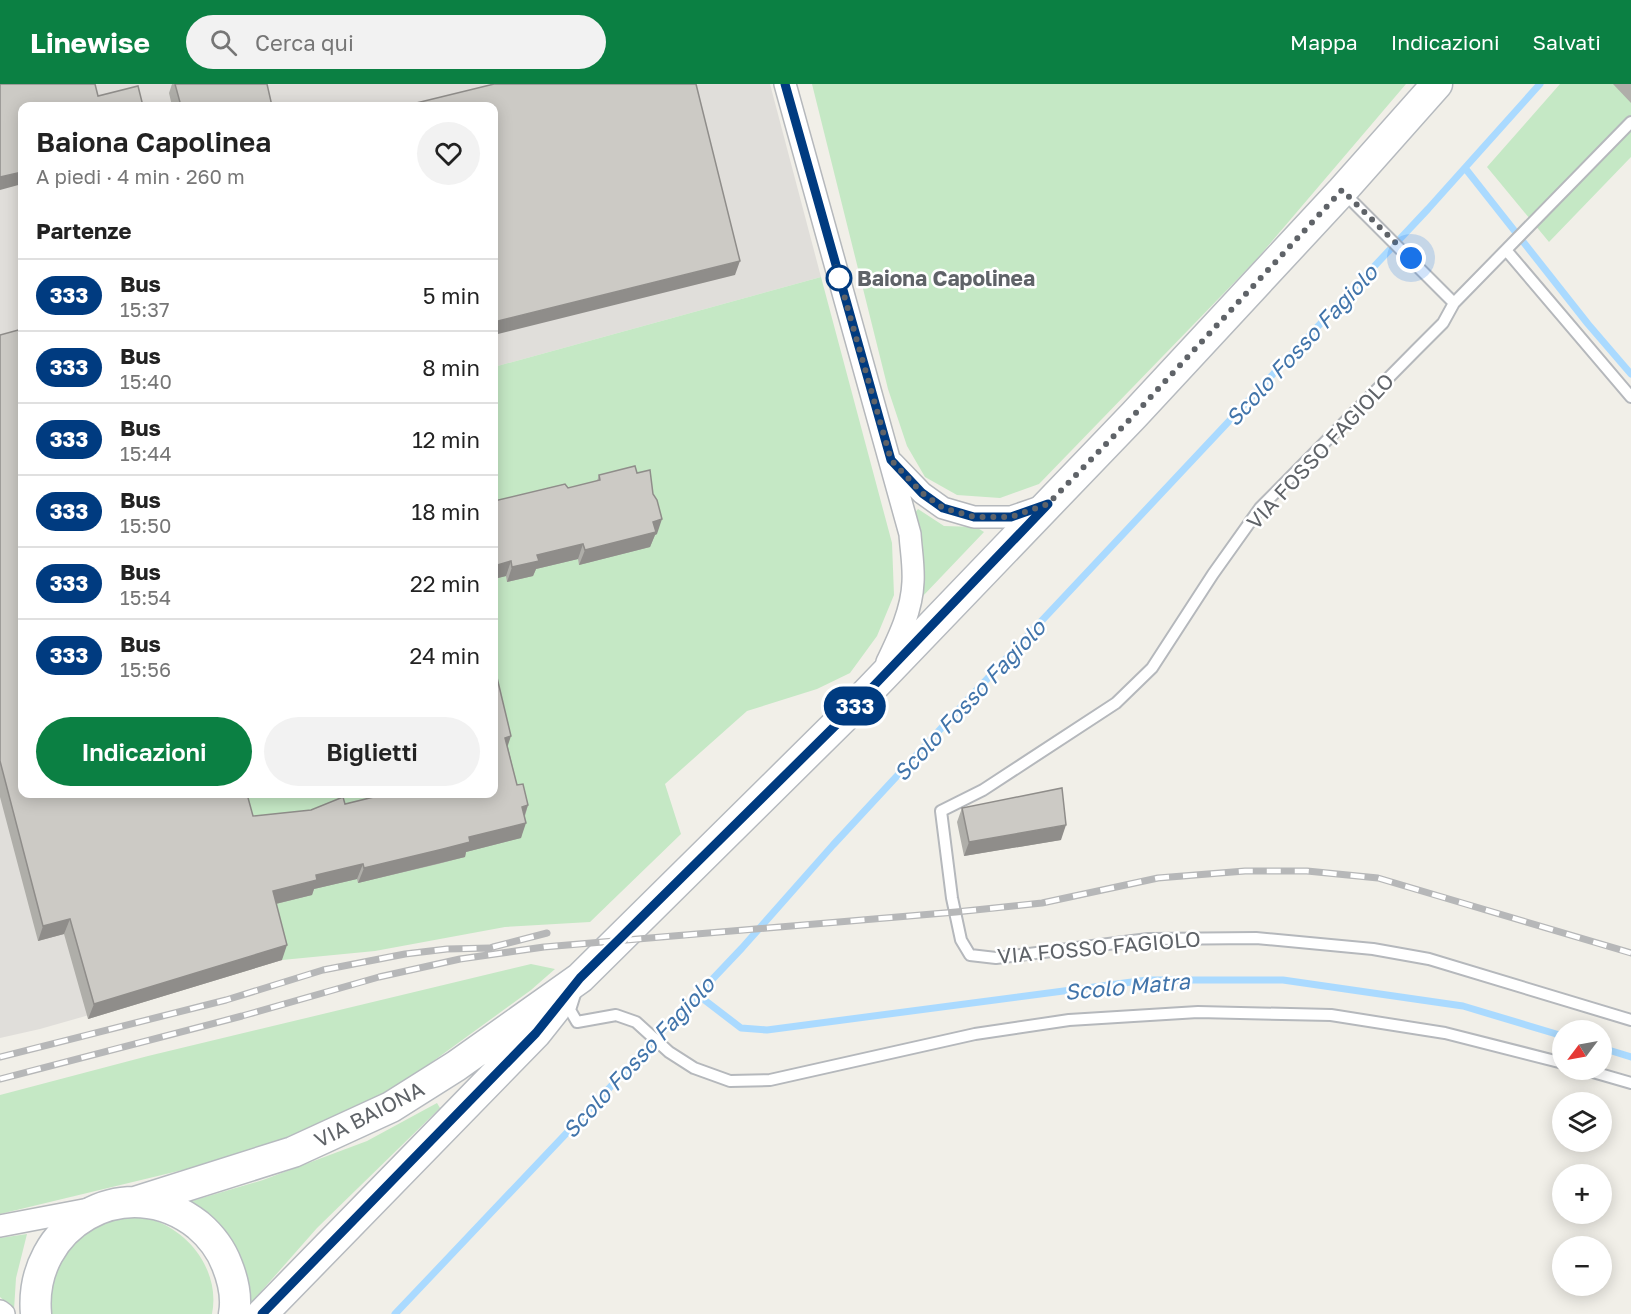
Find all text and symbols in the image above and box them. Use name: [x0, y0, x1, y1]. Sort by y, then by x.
search box: [186, 15, 606, 69]
text: Linewise: [30, 26, 150, 59]
icon: search: [207, 26, 240, 59]
text: Cerca qui: [255, 29, 354, 56]
text: Mappa: [1290, 29, 1358, 55]
text: Indicazioni: [1391, 29, 1500, 55]
text: Salvati: [1533, 29, 1601, 55]
button: heart: [417, 122, 480, 185]
text: Baiona Capolinea: [36, 125, 271, 158]
text: A piedi · 4 min · 260 m: [36, 164, 245, 188]
text: Partenze: [36, 217, 131, 244]
your location: [1396, 243, 1426, 273]
water label: Scolo Fosso Fagiolo: [1219, 257, 1384, 431]
marker: Baiona Capolinea: [826, 265, 852, 291]
place label: Baiona Capolinea: [857, 265, 1035, 291]
text: Bus: [120, 270, 161, 297]
text: 333: [50, 282, 88, 308]
text: 5 min: [423, 282, 480, 309]
text: 15:37: [120, 297, 170, 321]
text: Bus: [120, 342, 161, 369]
text: 333: [50, 354, 88, 380]
text: 8 min: [422, 354, 480, 381]
street label: VIA FOSSO FAGIOLO: [1241, 368, 1399, 534]
text: 15:40: [120, 369, 172, 393]
text: Bus: [120, 414, 161, 441]
text: 333: [50, 426, 88, 452]
text: 12 min: [412, 426, 480, 453]
text: 15:44: [120, 441, 172, 465]
text: Bus: [120, 486, 161, 513]
text: 333: [50, 498, 88, 524]
text: 18 min: [412, 498, 480, 525]
text: 15:50: [120, 513, 171, 537]
text: Bus: [120, 558, 161, 585]
text: 333: [50, 570, 88, 596]
text: 22 min: [410, 570, 480, 597]
text: 15:54: [120, 585, 171, 609]
water label: Scolo Fosso Fagiolo: [887, 612, 1052, 786]
text: Bus: [120, 630, 161, 657]
text: 333: [50, 642, 88, 668]
text: 24 min: [409, 642, 480, 669]
text: 15:56: [120, 657, 171, 681]
line badge: 333: [820, 686, 890, 726]
text: 333: [836, 693, 874, 719]
button: Indicazioni: [36, 717, 252, 786]
button: Biglietti: [264, 717, 480, 786]
street label: VIA FOSSO FAGIOLO: [996, 925, 1202, 969]
water label: Scolo Matra: [1063, 967, 1192, 1005]
water label: Scolo Fosso Fagiolo: [556, 969, 721, 1143]
north arrow: [1552, 1020, 1612, 1080]
map controls: [1552, 1020, 1612, 1296]
street label: VIA BAIONA: [310, 1075, 428, 1153]
button: layers: [1552, 1092, 1612, 1152]
button: +: [1552, 1164, 1612, 1224]
button: −: [1552, 1236, 1612, 1296]

